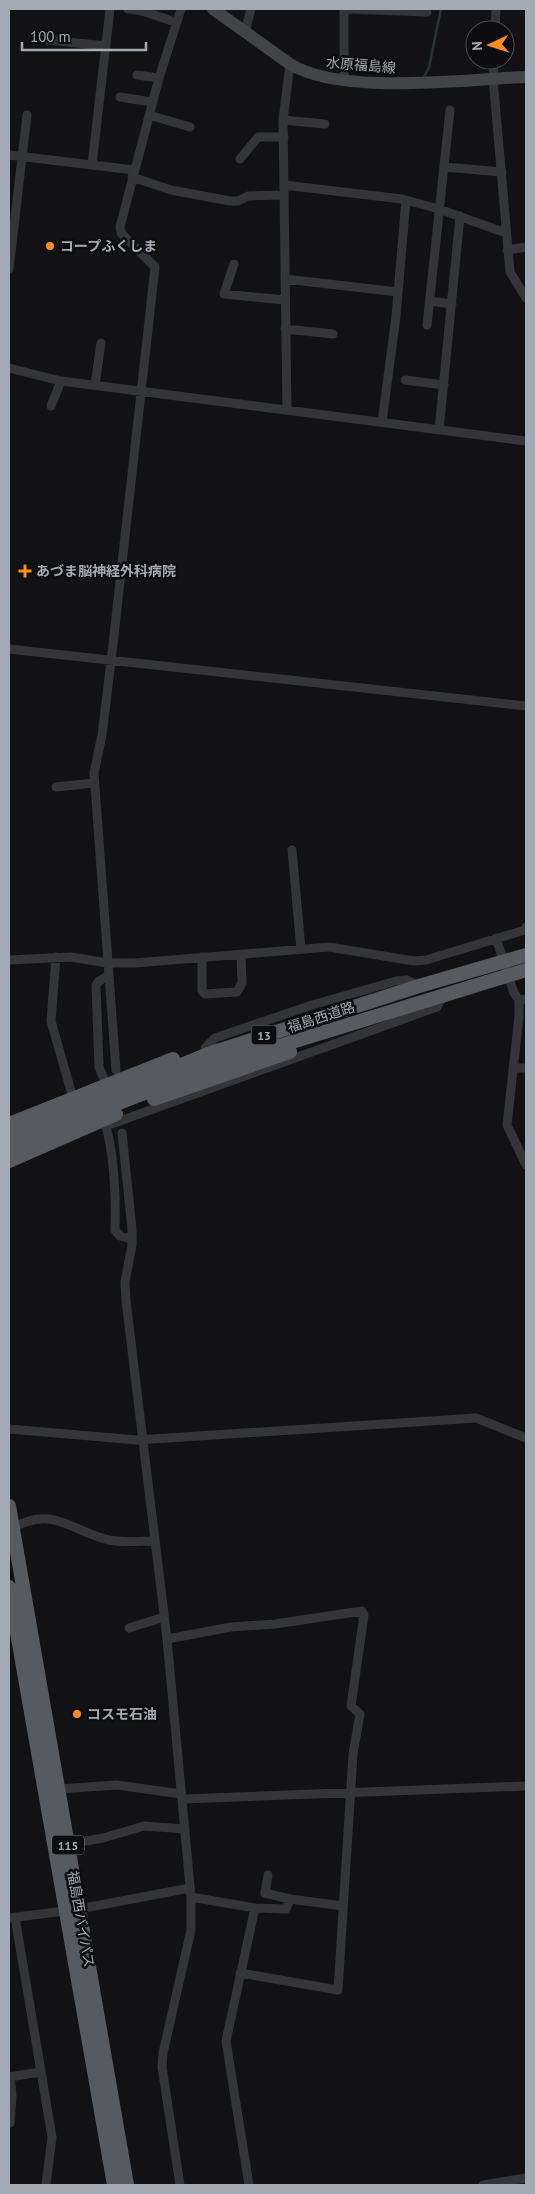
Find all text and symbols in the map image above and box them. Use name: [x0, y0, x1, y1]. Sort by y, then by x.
scale bar: [22, 20, 146, 52]
north arrow: [465, 20, 515, 70]
text: 100 m: [30, 27, 71, 46]
text: N: [468, 41, 486, 51]
street label: 水原福島線: [325, 53, 397, 77]
place label: コープふくしま: [60, 237, 157, 255]
marker: コープふくしま: [44, 240, 56, 252]
place label: あづま脳神経外科病院: [36, 562, 176, 580]
marker: あづま脳神経外科病院: [18, 564, 32, 578]
street label: 福島西道路: [285, 998, 357, 1036]
road number: 13: [252, 1026, 276, 1044]
place label: コスモ石油: [87, 1705, 157, 1723]
marker: コスモ石油: [71, 1708, 83, 1720]
road number: 115: [52, 1836, 84, 1854]
street label: 福島西バイパス: [64, 1869, 98, 1969]

